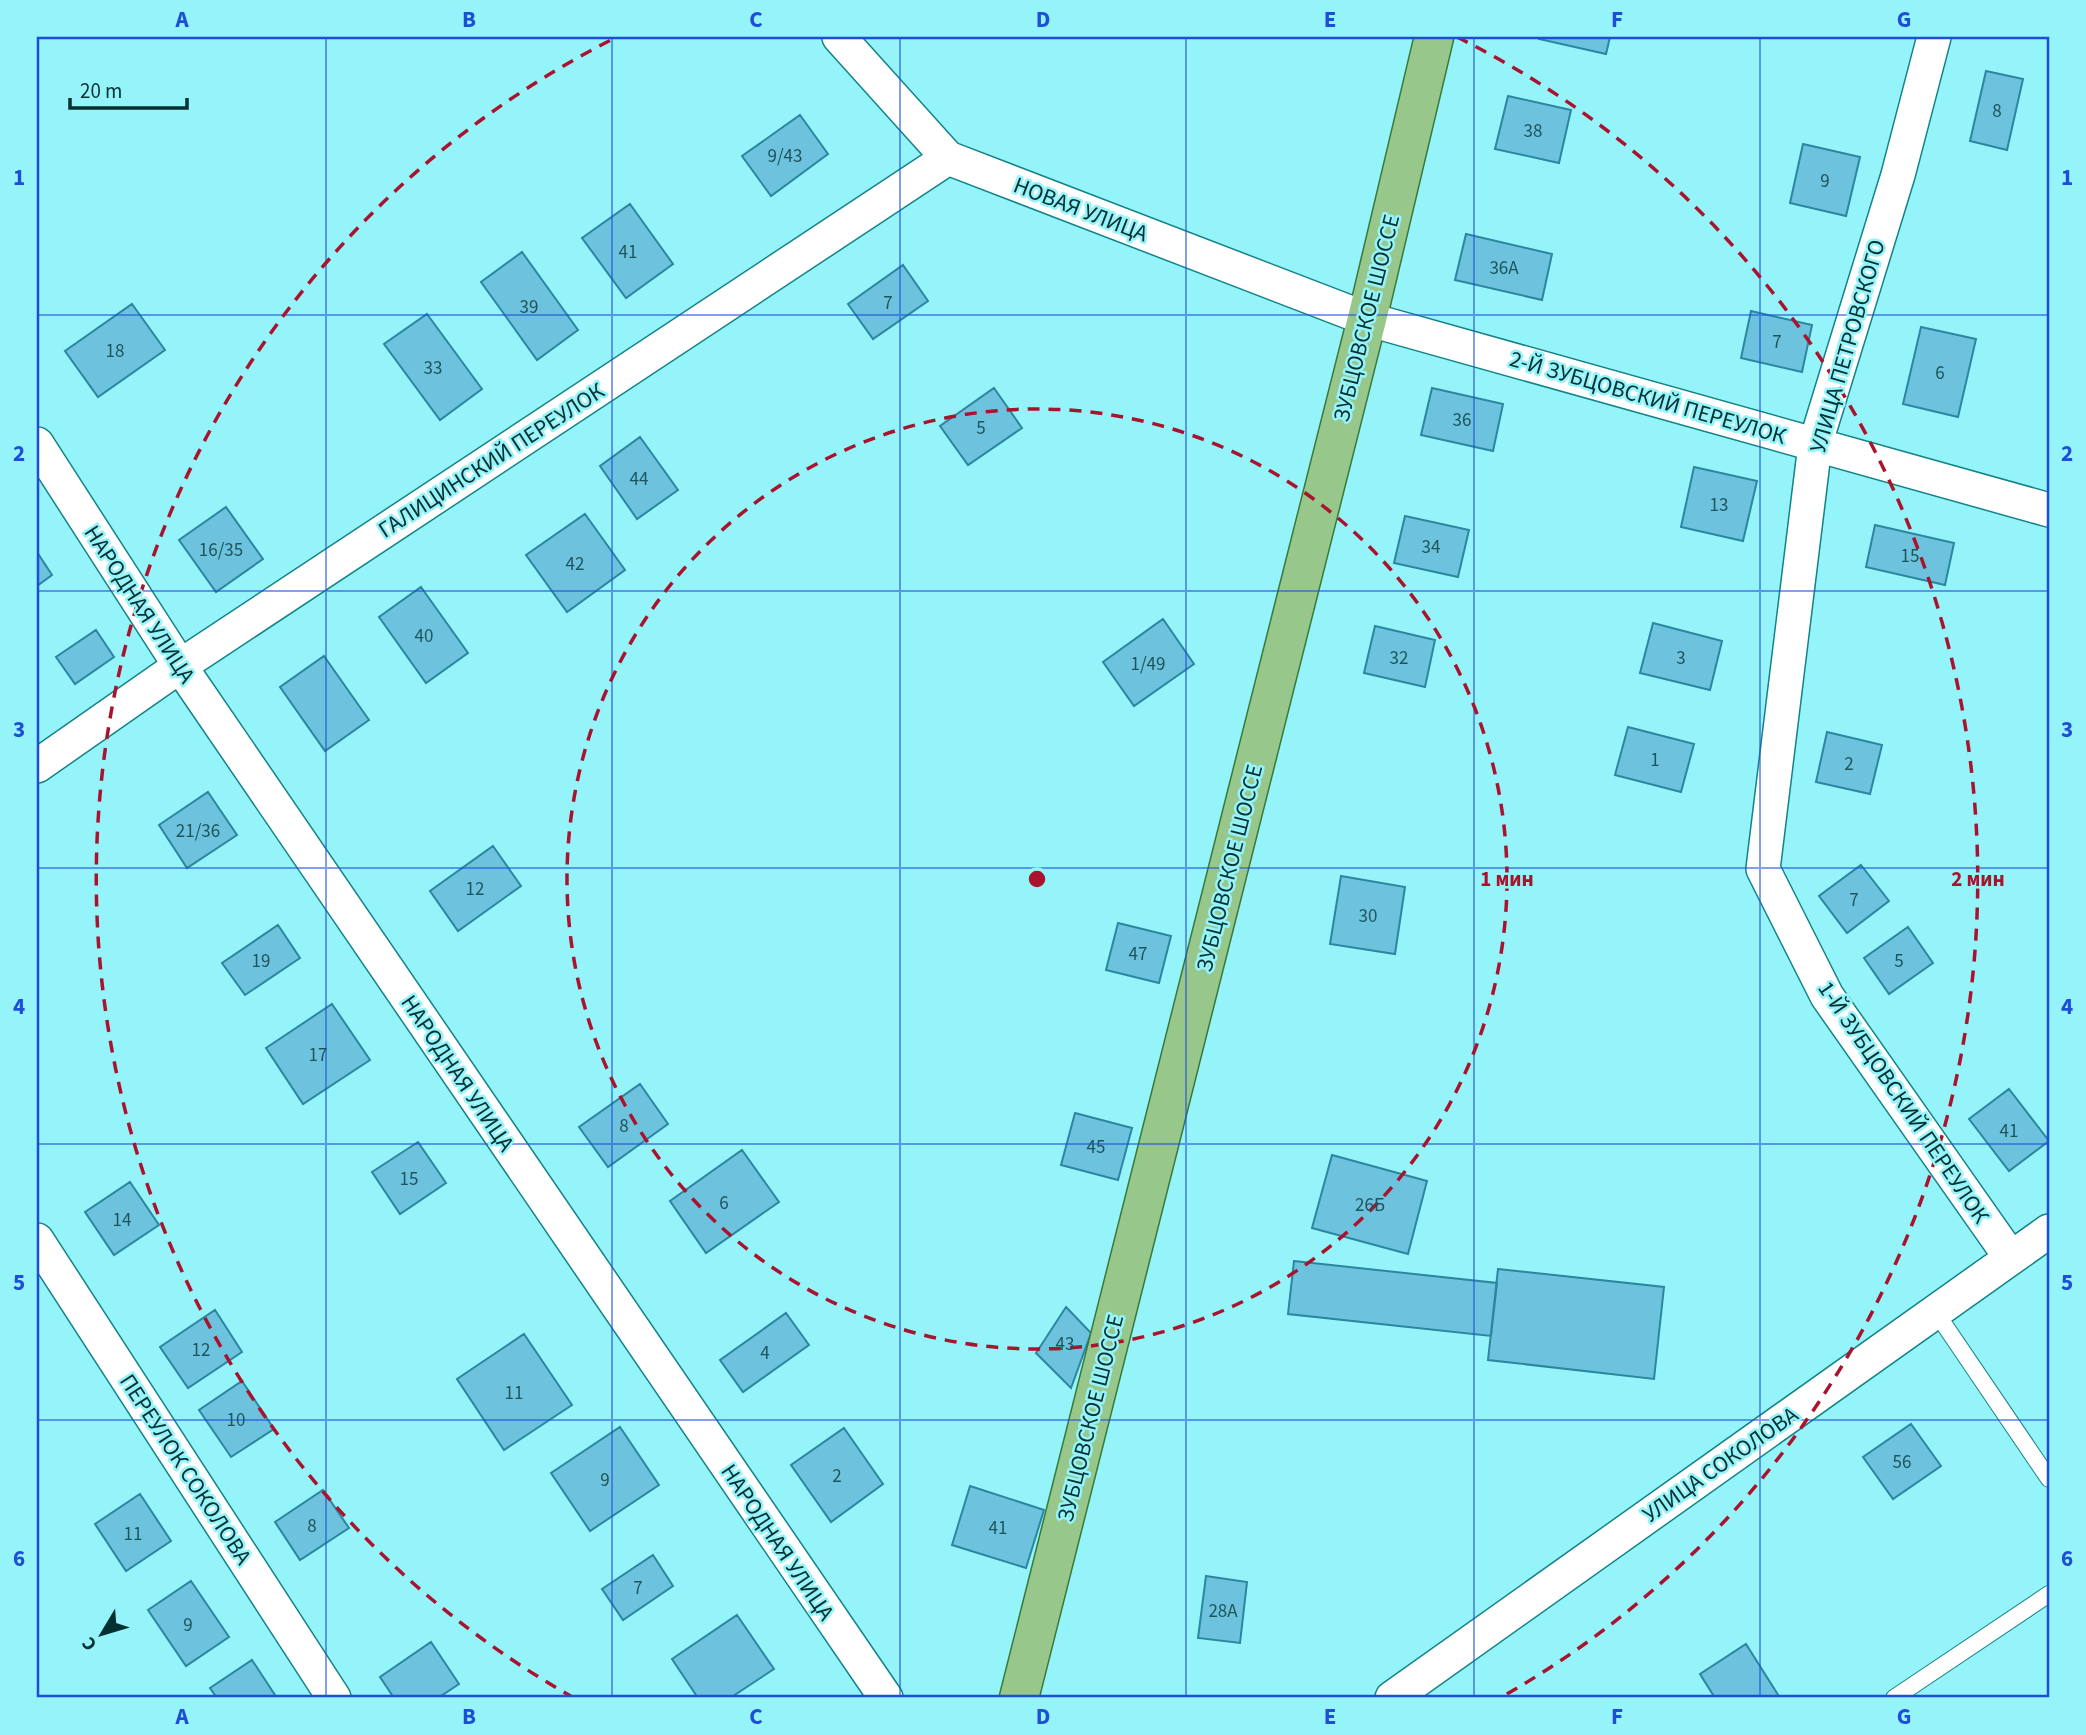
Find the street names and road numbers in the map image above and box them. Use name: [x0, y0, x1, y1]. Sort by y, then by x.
street label: НОВАЯ УЛИЦА: [1009, 169, 1153, 250]
street label: ЗУБЦОВСКОЕ ШОССЕ: [1325, 211, 1408, 425]
street label: УЛИЦА ПЕТРОВСКОГО: [1801, 236, 1894, 457]
street label: 2-Й ЗУБЦОВСКИЙ ПЕРЕУЛОК: [1506, 342, 1791, 453]
street label: ГАЛИЦИНСКИЙ ПЕРЕУЛОК: [372, 374, 611, 546]
street label: НАРОДНАЯ УЛИЦА: [76, 519, 203, 690]
street label: ЗУБЦОВСКОЕ ШОССЕ: [1188, 761, 1271, 975]
street label: 1-Й ЗУБЦОВСКИЙ ПЕРЕУЛОК: [1810, 974, 1998, 1231]
street label: НАРОДНАЯ УЛИЦА: [393, 988, 523, 1159]
street label: ЗУБЦОВСКОЕ ШОССЕ: [1049, 1311, 1132, 1525]
street label: ПЕРЕУЛОК СОКОЛОВА: [111, 1367, 260, 1572]
street label: УЛИЦА СОКОЛОВА: [1636, 1398, 1805, 1531]
street label: НАРОДНАЯ УЛИЦА: [713, 1457, 843, 1628]

